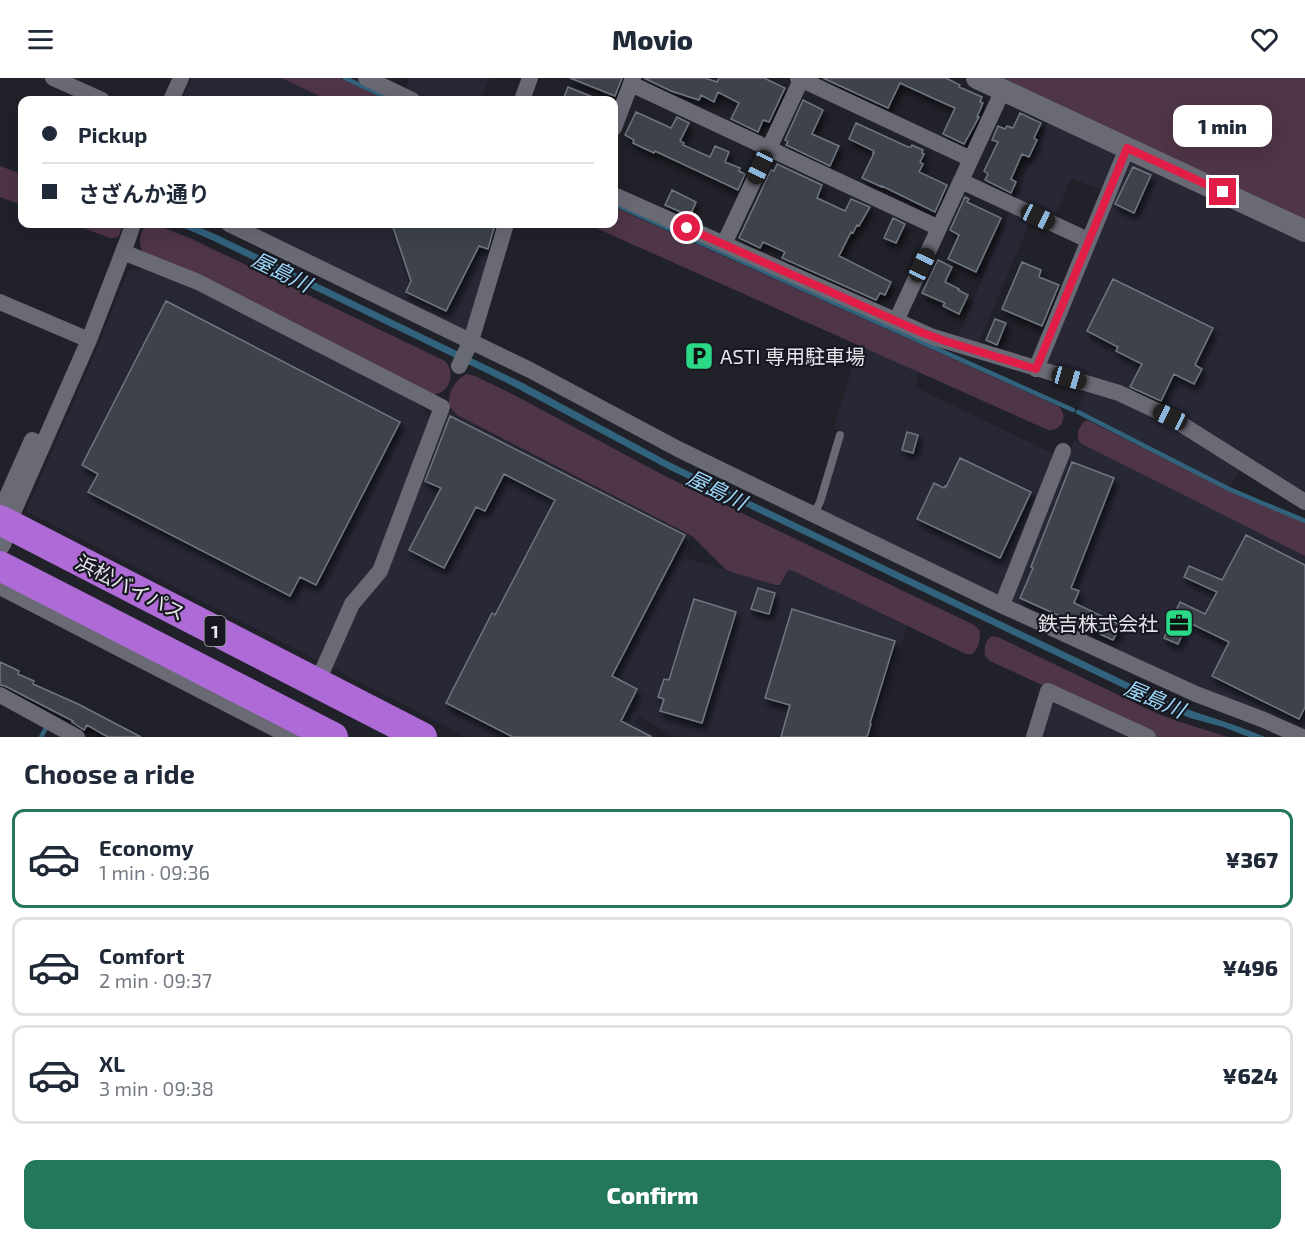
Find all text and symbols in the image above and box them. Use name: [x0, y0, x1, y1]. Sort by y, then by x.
icon: menu: [24, 23, 57, 56]
text: Movio: [612, 23, 693, 55]
icon: heart: [1248, 23, 1281, 56]
callout: 1 min: [1174, 105, 1272, 147]
text: 1 min: [1198, 114, 1247, 138]
text: Pickup: [78, 121, 147, 147]
car: [744, 147, 776, 187]
route end: [1209, 178, 1236, 205]
text: さざんか通り: [78, 180, 210, 206]
car: [1018, 201, 1058, 233]
route start: [673, 214, 700, 241]
car: [906, 245, 938, 285]
water label: 屋島川: [248, 246, 318, 297]
parking icon: ASTI 専用駐車場: [683, 340, 715, 372]
place label: ASTI 専用駐車場: [720, 344, 865, 368]
car: [1049, 364, 1089, 392]
car: [1150, 401, 1190, 433]
water label: 屋島川: [683, 464, 753, 515]
street label: 浜松バイパス: [72, 549, 190, 625]
office icon: 鉄吉株式会社: [1163, 607, 1195, 639]
place label: 鉄吉株式会社: [1038, 611, 1158, 635]
road number: 1: [204, 616, 226, 646]
water label: 屋島川: [1121, 674, 1191, 723]
text: Choose a ride: [24, 757, 195, 789]
icon: car: [27, 832, 81, 886]
text: Economy: [99, 834, 194, 860]
text: ¥367: [1225, 846, 1278, 872]
text: 1 min · 09:36: [99, 860, 210, 884]
icon: car: [27, 940, 81, 994]
text: Comfort: [99, 942, 184, 968]
text: ¥496: [1222, 954, 1278, 980]
text: 2 min · 09:37: [99, 968, 212, 992]
icon: car: [27, 1048, 81, 1102]
text: XL: [99, 1050, 125, 1076]
text: ¥624: [1222, 1062, 1278, 1088]
text: 3 min · 09:38: [99, 1076, 214, 1100]
button: Confirm: [24, 1160, 1281, 1229]

